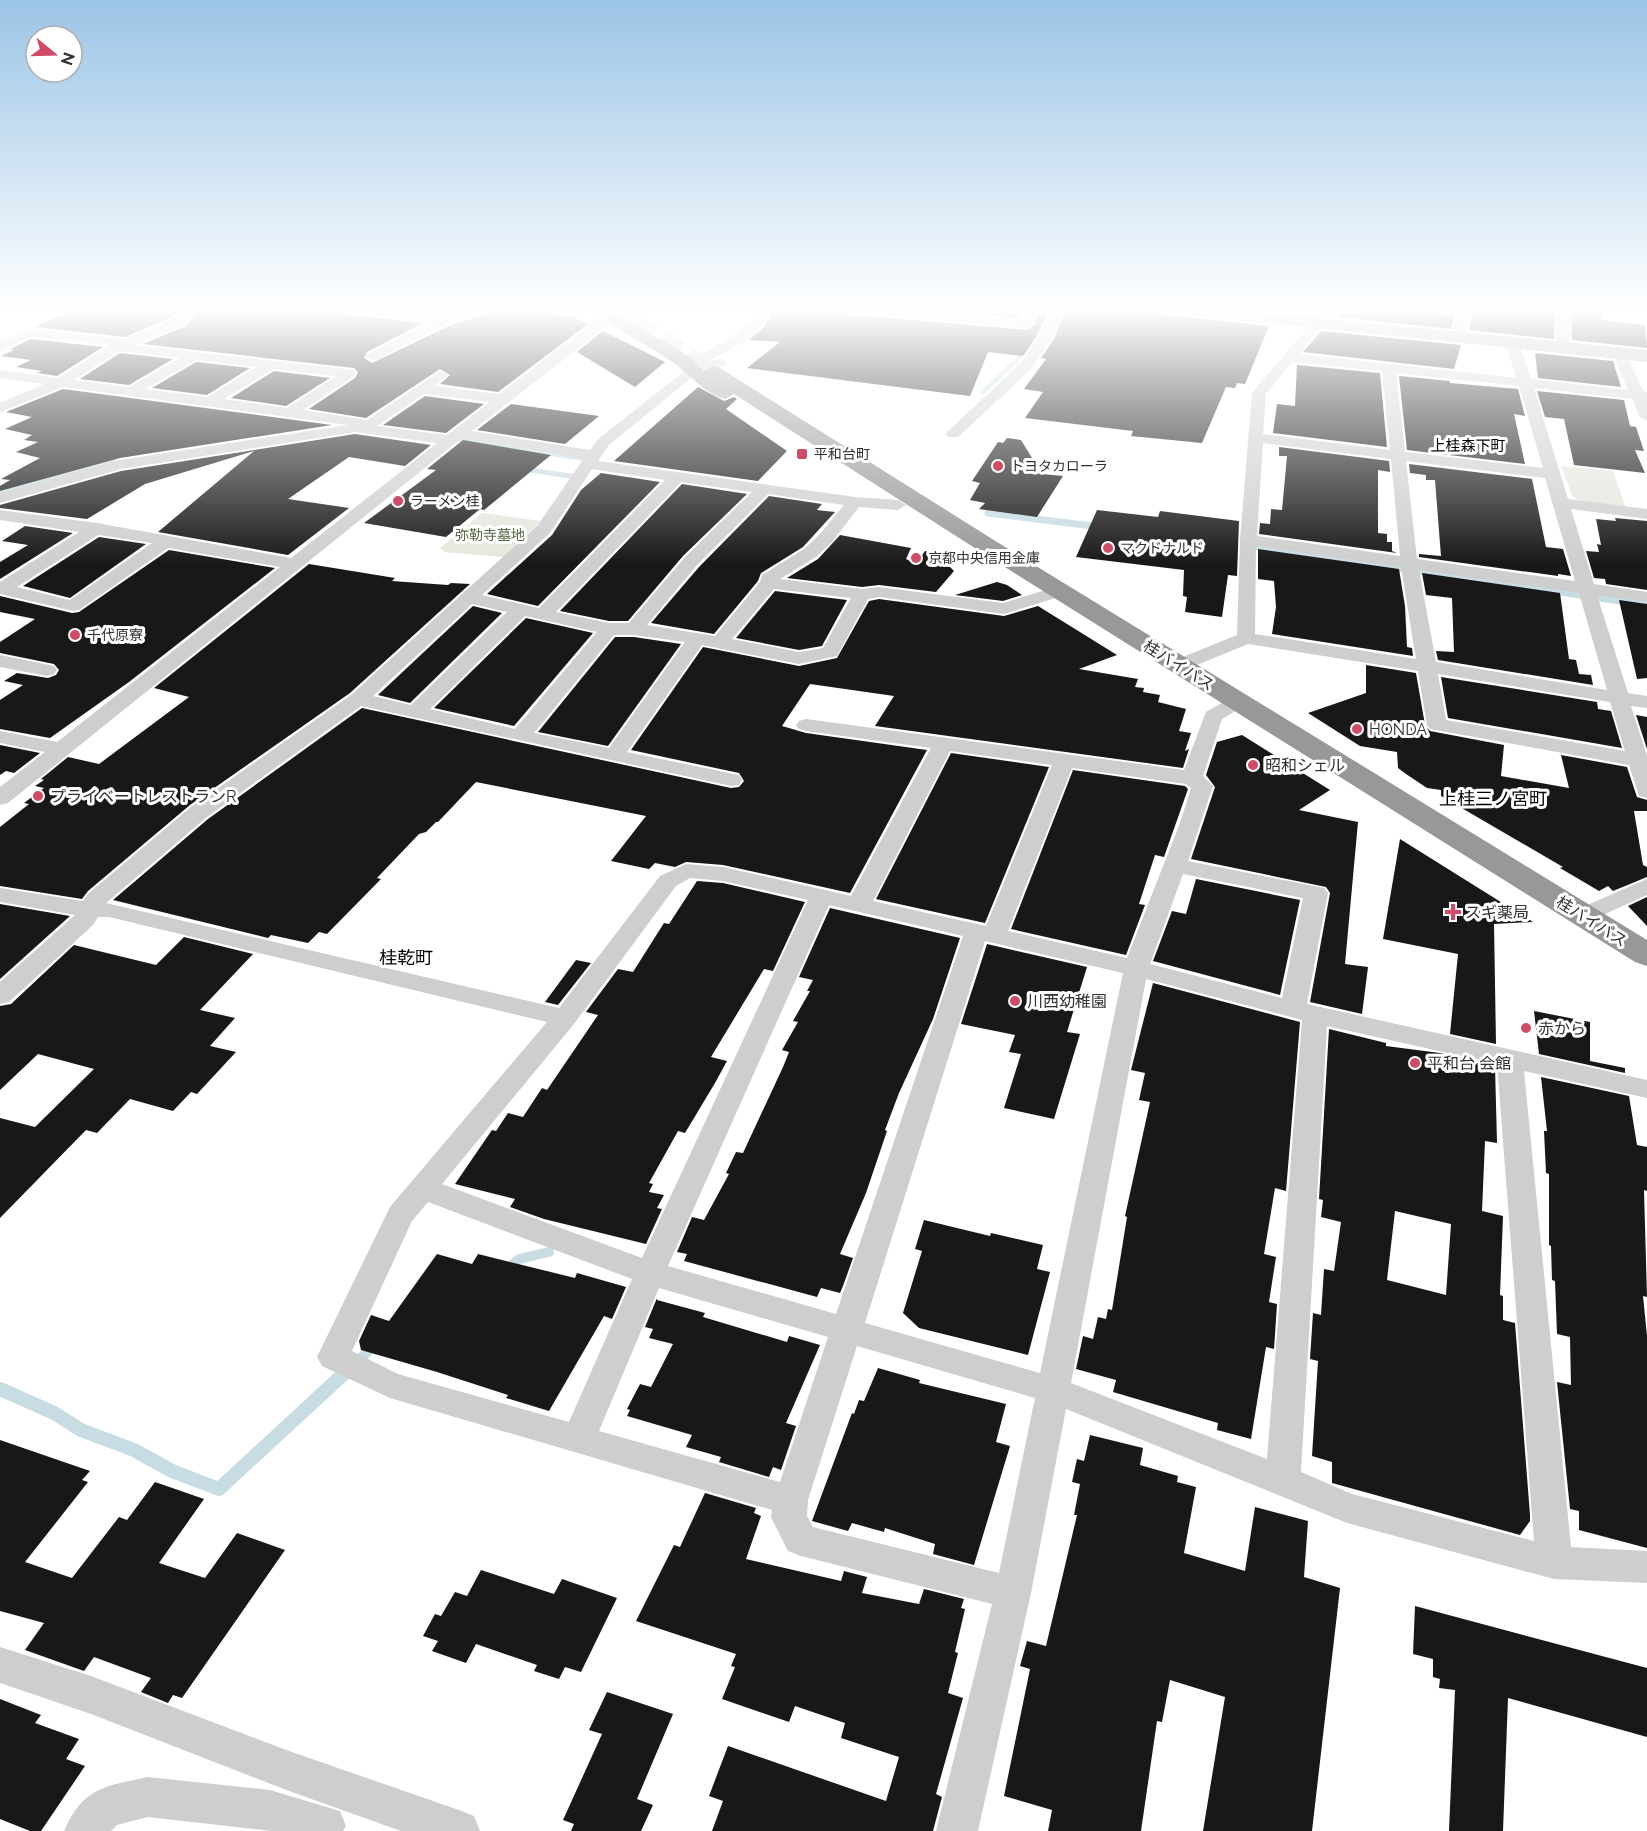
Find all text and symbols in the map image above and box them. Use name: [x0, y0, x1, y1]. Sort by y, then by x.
north arrow: [24, 24, 84, 84]
text: N: [57, 50, 79, 68]
district label: 上桂森下町: [1430, 437, 1506, 455]
place label: 平和台町: [814, 446, 870, 462]
marker: 平和台町: [795, 447, 809, 461]
place label: トヨタカローラ: [1010, 458, 1108, 474]
marker: トヨタカローラ: [991, 459, 1005, 473]
place label: ラーメン桂: [410, 493, 479, 509]
marker: ラーメン桂: [391, 494, 405, 508]
park label: 弥勒寺墓地: [455, 527, 525, 543]
place label: マクドナルド: [1120, 540, 1204, 556]
marker: マクドナルド: [1101, 541, 1115, 555]
place label: 京都中央信用金庫: [928, 550, 1040, 566]
marker: 京都中央信用金庫: [909, 551, 923, 565]
place label: 千代原寮: [87, 627, 143, 643]
marker: 千代原寮: [68, 628, 82, 642]
street label: 桂バイパス: [1140, 636, 1218, 695]
place label: HONDA: [1369, 720, 1427, 739]
marker: HONDA: [1350, 722, 1364, 736]
place label: 昭和シェル: [1265, 756, 1345, 775]
marker: 昭和シェル: [1246, 758, 1260, 772]
place label: プライベートレストランR: [50, 787, 236, 806]
district label: 上桂三ノ宮町: [1439, 788, 1547, 809]
marker: プライベートレストランR: [31, 789, 45, 803]
street label: 桂バイパス: [1553, 892, 1631, 951]
place label: スギ薬局: [1465, 903, 1529, 922]
marker: スギ薬局: [1446, 905, 1460, 919]
district label: 桂乾町: [379, 947, 433, 968]
place label: 川西幼稚園: [1027, 992, 1107, 1011]
marker: 川西幼稚園: [1008, 994, 1022, 1008]
place label: 赤から: [1538, 1019, 1586, 1038]
marker: 赤から: [1519, 1021, 1533, 1035]
place label: 平和台 会館: [1427, 1054, 1511, 1073]
marker: 平和台 会館: [1408, 1056, 1422, 1070]

